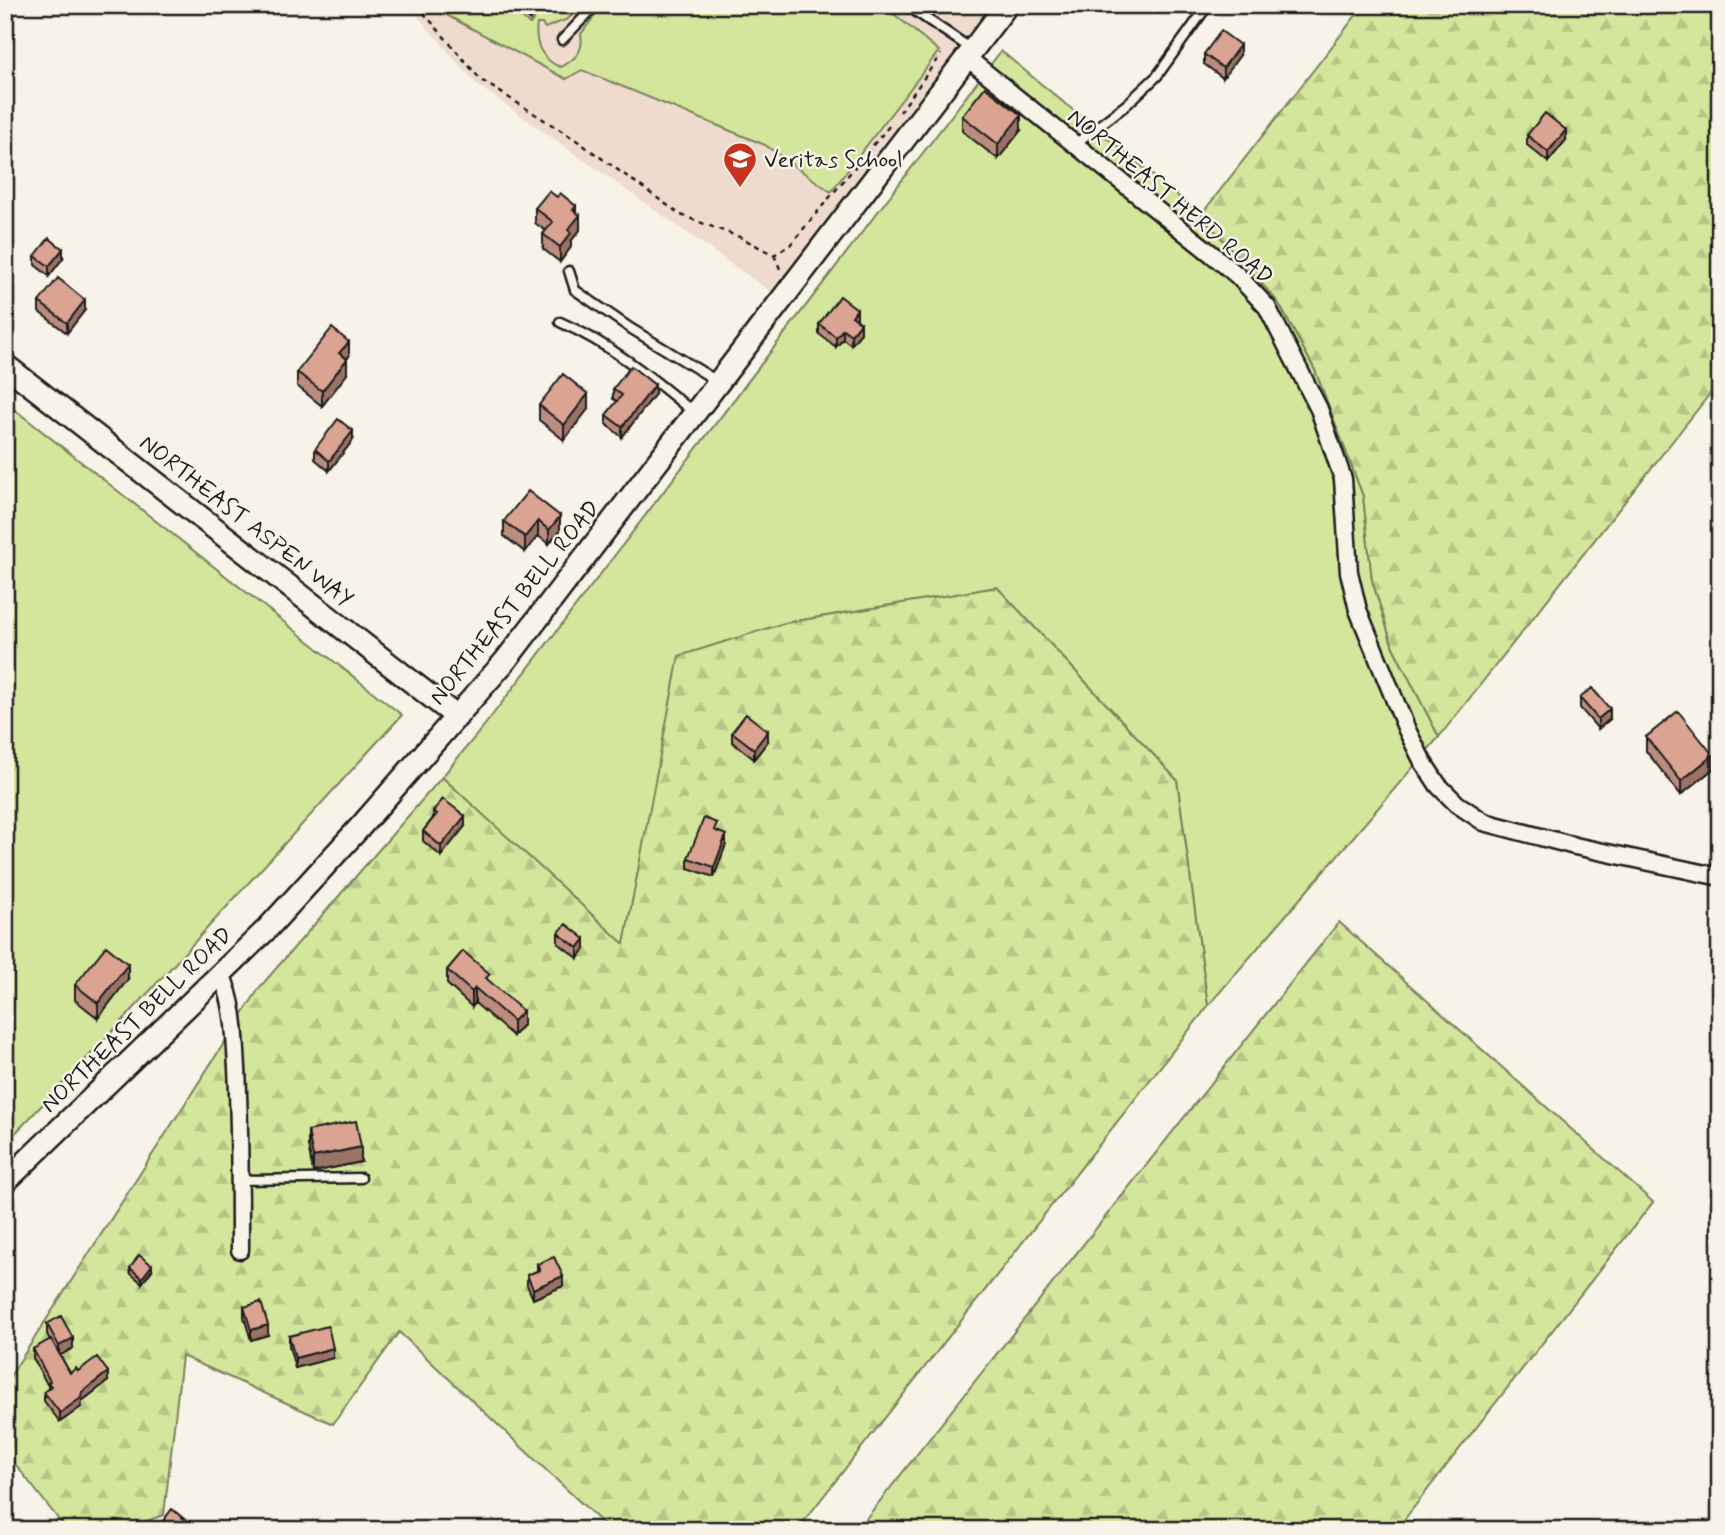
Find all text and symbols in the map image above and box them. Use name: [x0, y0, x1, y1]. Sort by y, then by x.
street label: NORTHEAST HERD ROAD: [1061, 103, 1279, 293]
school or university icon: Veritas School: [721, 140, 759, 189]
place label: Veritas School: [764, 146, 903, 176]
street label: NORTHEAST ASPEN WAY: [133, 429, 359, 615]
street label: NORTHEAST BELL ROAD: [424, 495, 608, 712]
street label: NORTHEAST BELL ROAD: [35, 921, 240, 1120]

